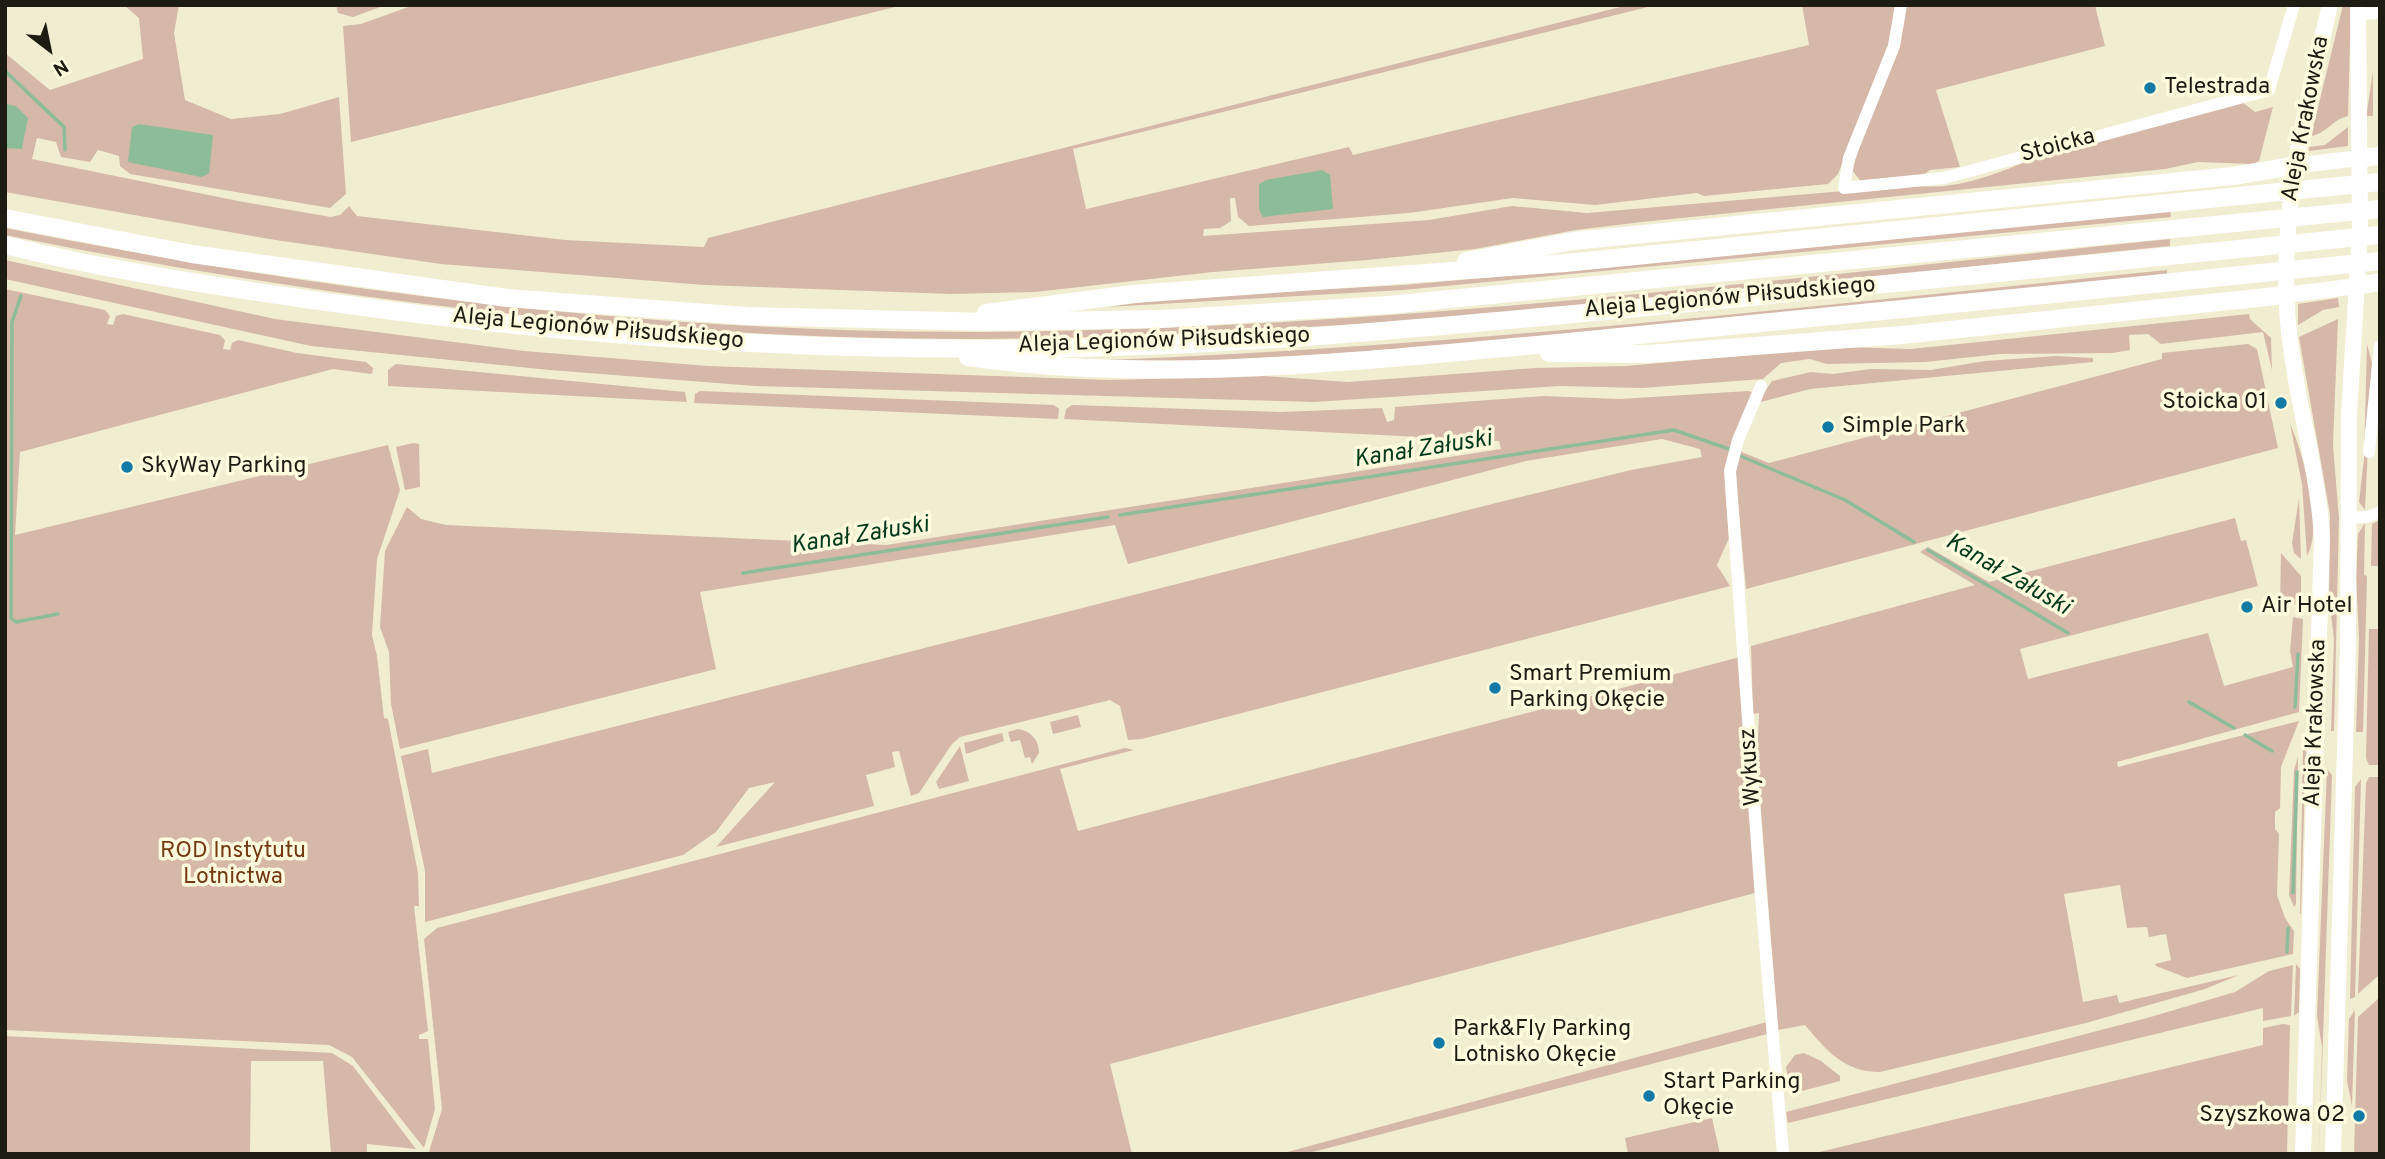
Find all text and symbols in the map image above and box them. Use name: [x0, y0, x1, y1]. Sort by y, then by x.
north arrow: [14, 14, 84, 84]
street label: Aleja Krakowska: [2277, 34, 2337, 204]
text: N: [48, 53, 72, 81]
place label: Telestrada: [2164, 74, 2270, 102]
marker: Telestrada: [2142, 80, 2158, 96]
street label: Stoicka: [2018, 124, 2098, 170]
street label: Aleja Legionów Piłsudskiego: [1583, 273, 1877, 325]
street label: Aleja Legionów Piłsudskiego: [451, 304, 745, 356]
street label: Aleja Legionów Piłsudskiego: [1017, 323, 1311, 361]
place label: Stoicka 01: [2162, 389, 2267, 417]
marker: Stoicka 01: [2273, 395, 2289, 411]
place label: Simple Park: [1842, 413, 1966, 441]
marker: Simple Park: [1820, 419, 1836, 435]
water label: Kanał Załuski: [1352, 426, 1494, 476]
place label: SkyWay Parking: [141, 453, 307, 481]
marker: SkyWay Parking: [119, 459, 135, 475]
water label: Kanał Załuski: [789, 512, 931, 562]
water label: Kanał Załuski: [1940, 529, 2074, 623]
place label: Air Hotel: [2261, 593, 2352, 621]
marker: Air Hotel: [2239, 599, 2255, 615]
street label: Aleja Krakowska: [2300, 639, 2334, 807]
place label: Smart Premium Parking Okęcie: [1509, 661, 1672, 715]
marker: Smart Premium Parking Okęcie: [1487, 680, 1503, 696]
street label: Wykusz: [1736, 727, 1768, 807]
park label: ROD Instytutu Lotnictwa: [160, 838, 306, 892]
place label: Park&Fly Parking Lotnisko Okęcie: [1453, 1016, 1631, 1070]
marker: Park&Fly Parking Lotnisko Okęcie: [1431, 1035, 1447, 1051]
place label: Start Parking Okęcie: [1663, 1069, 1800, 1123]
marker: Start Parking Okęcie: [1641, 1088, 1657, 1104]
place label: Szyszkowa 02: [2199, 1102, 2345, 1130]
marker: Szyszkowa 02: [2351, 1108, 2367, 1124]

